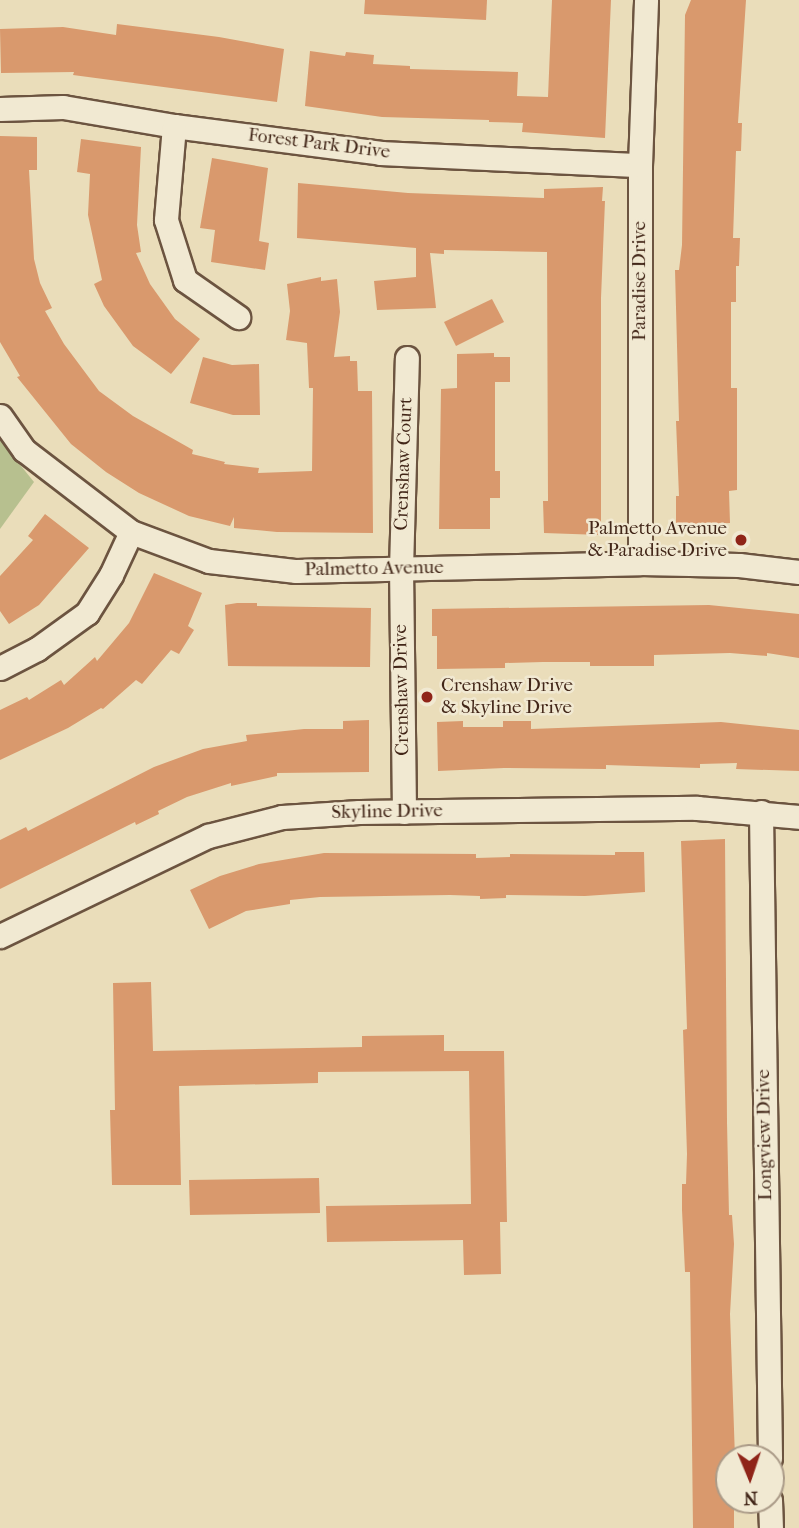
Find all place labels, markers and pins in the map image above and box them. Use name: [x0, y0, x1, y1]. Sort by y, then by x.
place label: Palmetto Avenue & Paradise Drive: [588, 518, 727, 562]
marker: Palmetto Avenue & Paradise Drive: [733, 532, 749, 548]
place label: Crenshaw Drive & Skyline Drive: [441, 675, 573, 719]
marker: Crenshaw Drive & Skyline Drive: [419, 689, 435, 705]

